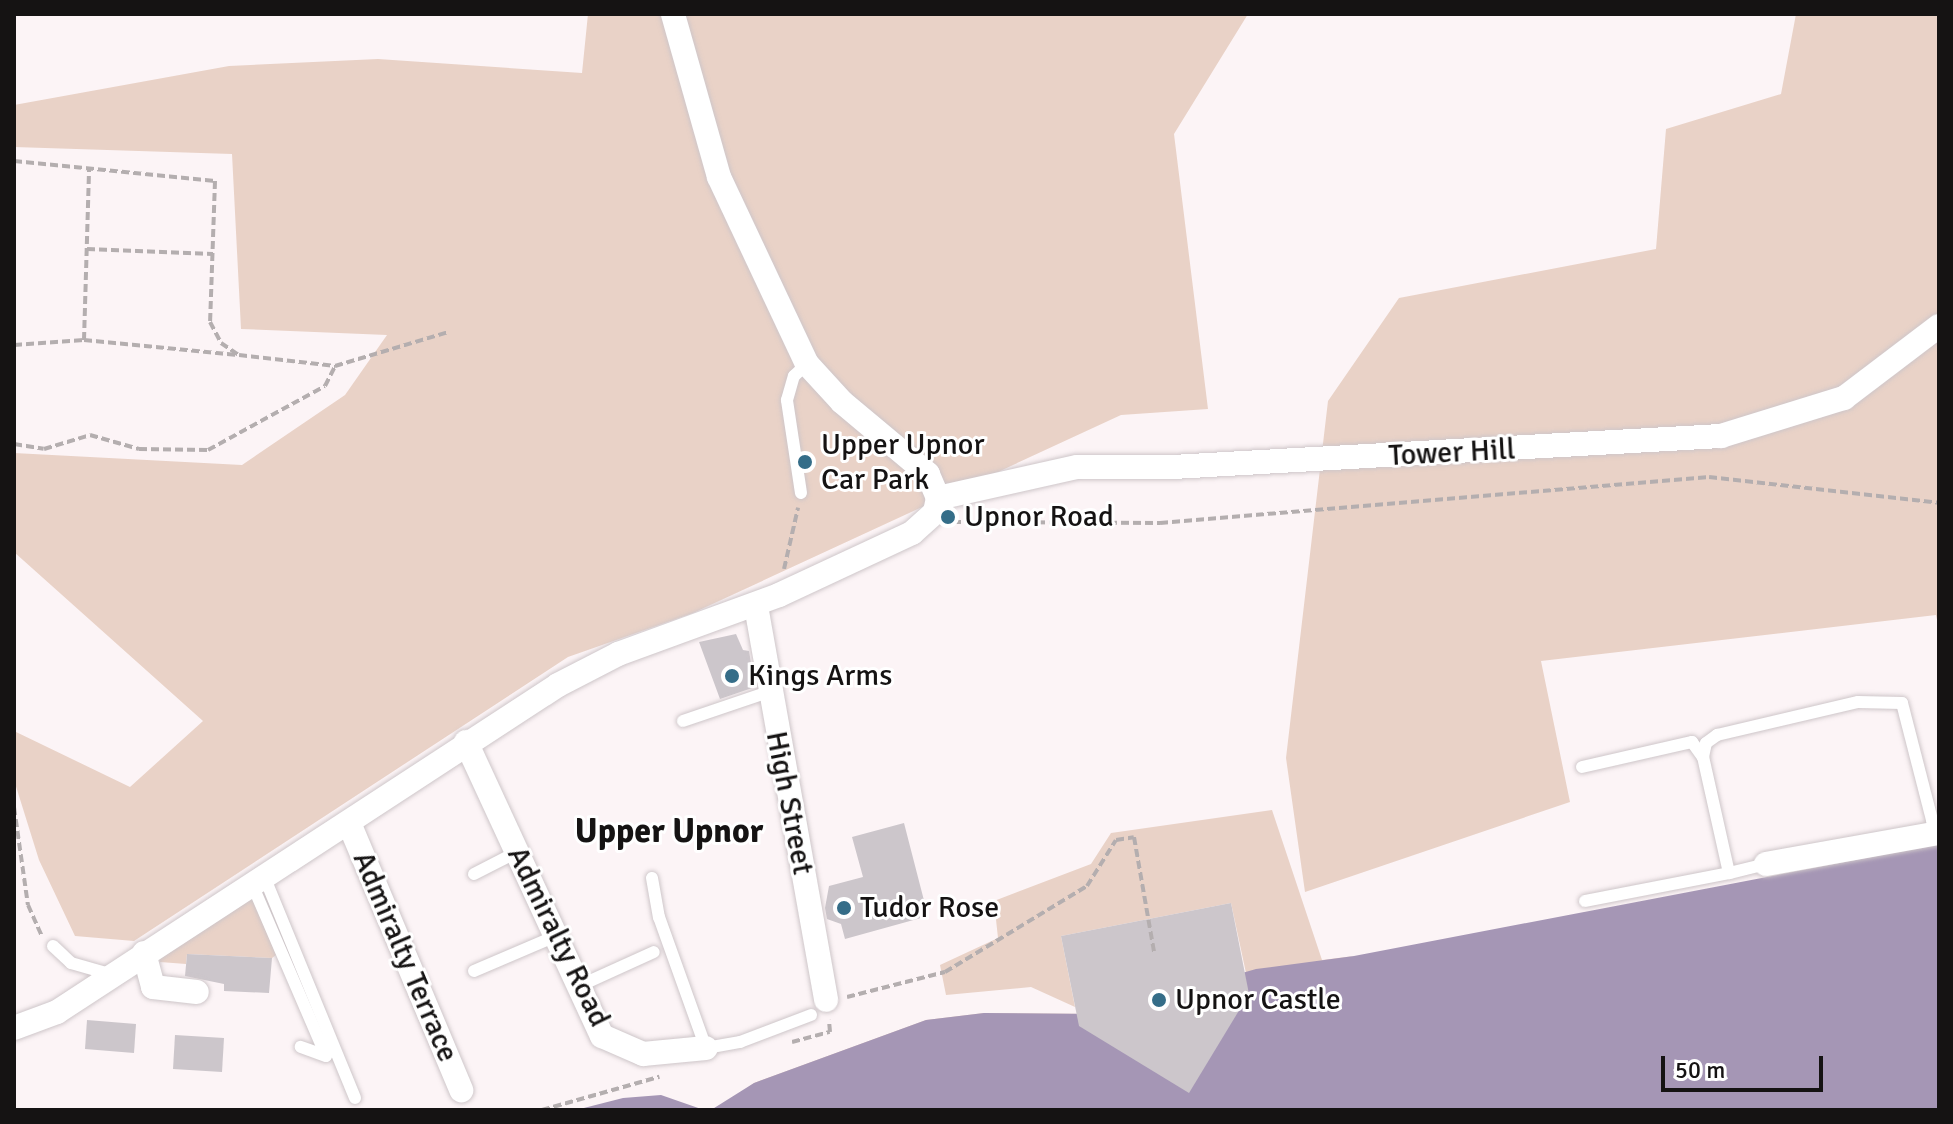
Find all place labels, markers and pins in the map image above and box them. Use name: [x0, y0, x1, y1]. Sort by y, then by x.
place label: Upper Upnor Car Park: [821, 427, 984, 498]
marker: Upper Upnor Car Park: [796, 453, 814, 471]
place label: Upnor Road: [964, 499, 1114, 535]
marker: Upnor Road: [939, 508, 957, 526]
place label: Kings Arms: [748, 658, 892, 694]
marker: Kings Arms: [723, 667, 741, 685]
place label: Tudor Rose: [860, 890, 999, 926]
marker: Tudor Rose: [835, 899, 853, 917]
place label: Upnor Castle: [1175, 982, 1341, 1018]
marker: Upnor Castle: [1150, 991, 1168, 1009]

